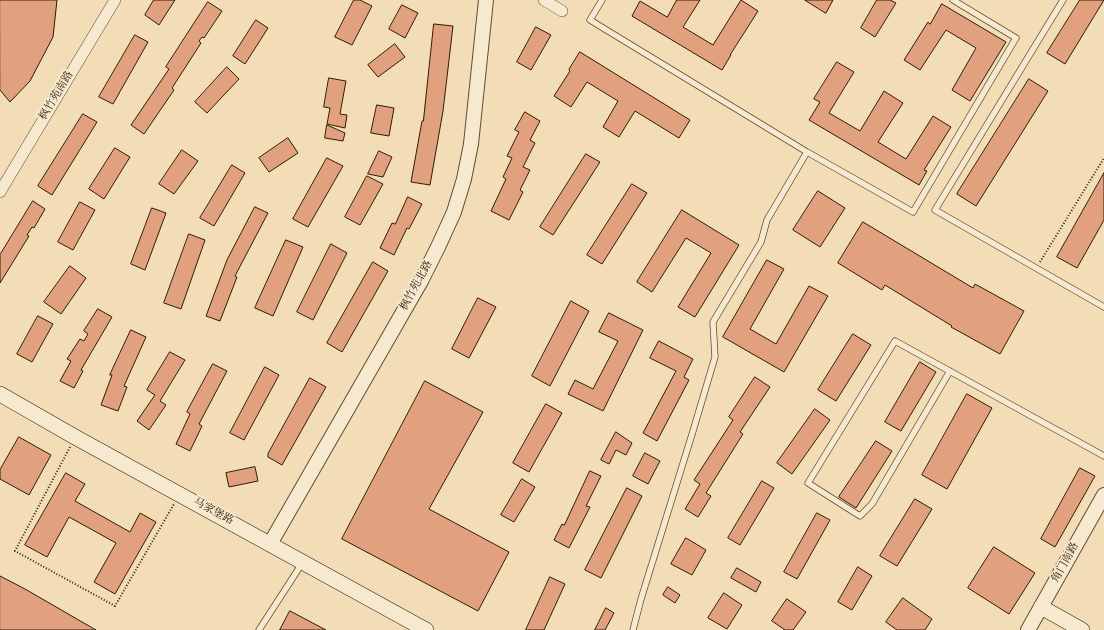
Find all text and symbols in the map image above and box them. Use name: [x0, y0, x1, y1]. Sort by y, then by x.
street label: 枫竹苑南路: [37, 69, 77, 123]
street label: 枫竹苑北路: [398, 259, 436, 313]
street label: 马家堡路: [191, 496, 235, 528]
street label: 角门南路: [1050, 541, 1082, 585]

